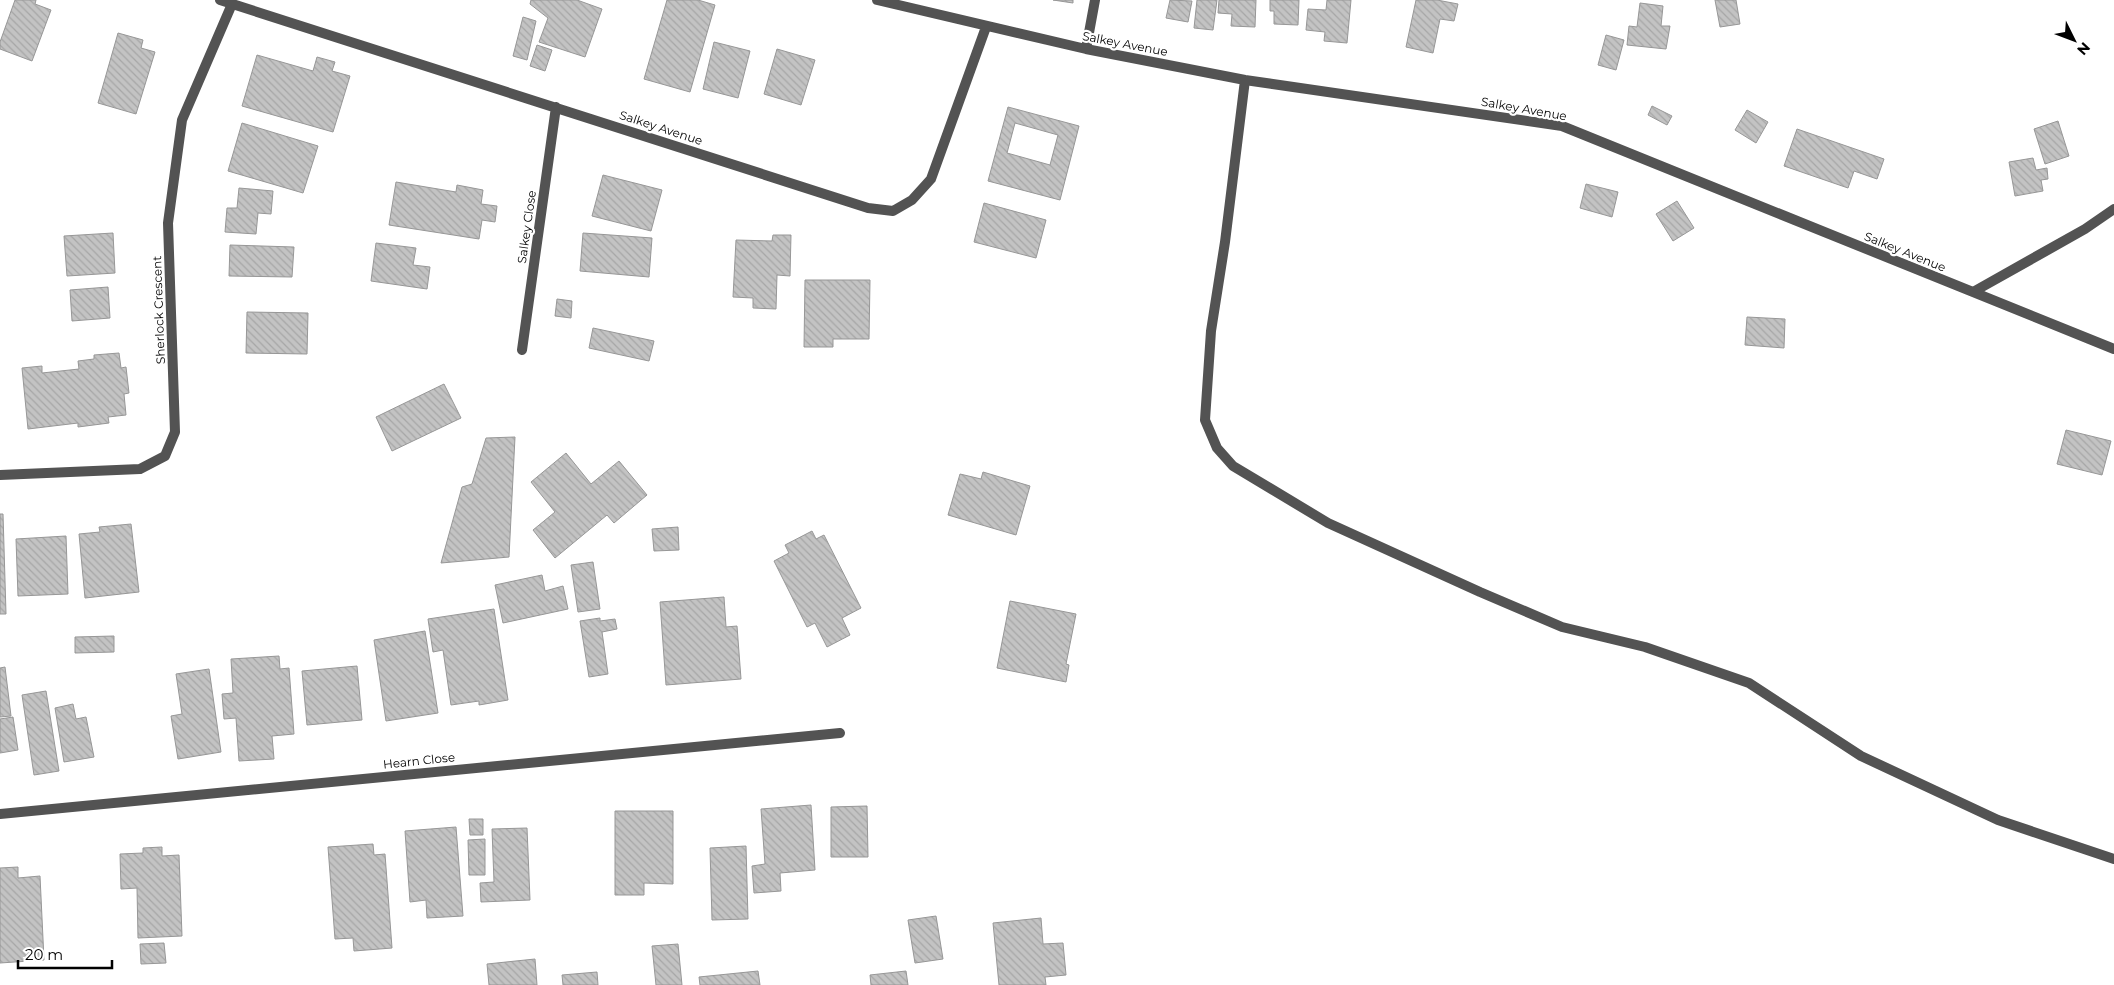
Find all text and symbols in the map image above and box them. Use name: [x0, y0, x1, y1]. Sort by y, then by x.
north arrow: [2049, 15, 2099, 65]
street label: Salkey Avenue: [1081, 28, 1169, 59]
text: N: [2073, 38, 2094, 59]
street label: Salkey Avenue: [1480, 94, 1568, 123]
street label: Salkey Avenue: [618, 107, 705, 148]
street label: Salkey Close: [514, 189, 539, 265]
street label: Salkey Avenue: [1862, 228, 1948, 275]
street label: Sherlock Crescent: [149, 255, 168, 364]
street label: Hearn Close: [382, 749, 456, 772]
scale bar: [18, 938, 111, 970]
text: 20 m: [25, 945, 63, 964]

